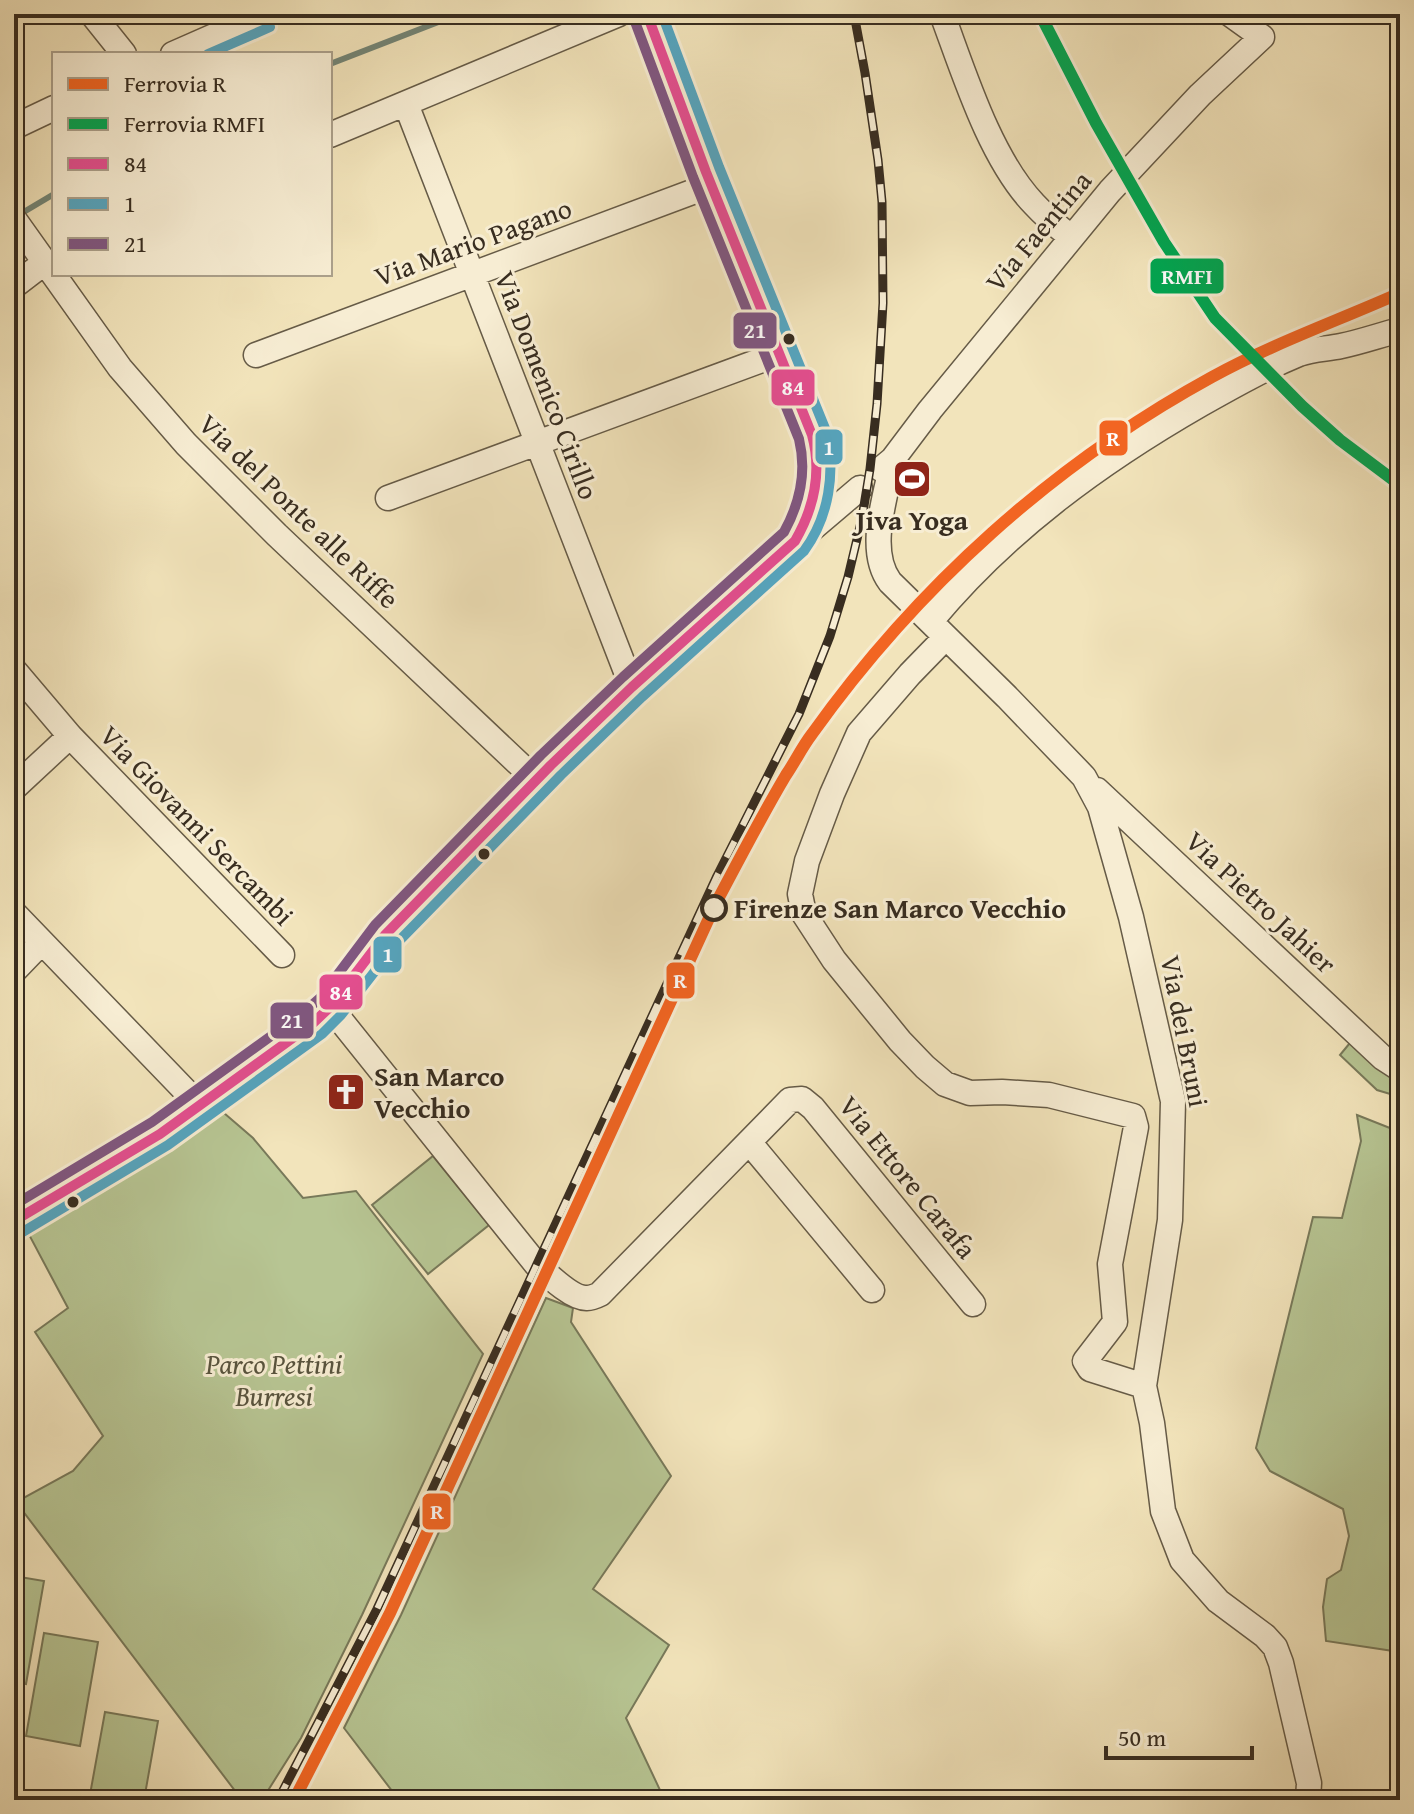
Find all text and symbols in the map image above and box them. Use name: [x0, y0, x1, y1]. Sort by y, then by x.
legend: [52, 52, 332, 276]
text: Ferrovia R: [124, 66, 227, 101]
text: Ferrovia RMFI: [124, 106, 265, 141]
text: 84: [124, 146, 147, 181]
street label: Via Faentina: [975, 161, 1101, 300]
text: 1: [124, 186, 136, 221]
street label: Via Mario Pagano: [369, 187, 577, 296]
text: 21: [124, 226, 147, 261]
line badge: RMFI: [1149, 257, 1225, 295]
text: RMFI: [1161, 260, 1213, 292]
street label: Via Domenico Cirillo: [485, 265, 610, 505]
line badge: 21: [732, 311, 778, 350]
text: 21: [744, 314, 766, 346]
unlabelled marker: [781, 331, 797, 347]
line badge: 84: [770, 368, 816, 407]
text: 84: [782, 371, 804, 403]
street label: Via del Ponte alle Riffe: [190, 404, 409, 618]
line badge: R: [1098, 419, 1129, 457]
text: R: [1106, 422, 1120, 454]
line badge: 1: [814, 428, 844, 466]
text: 1: [823, 431, 835, 463]
sports icon: Jiva Yoga: [891, 458, 933, 500]
place label: Jiva Yoga: [852, 499, 969, 540]
street label: Via Giovanni Sercambi: [91, 715, 304, 934]
street label: Via Pietro Jahier: [1177, 821, 1346, 983]
unlabelled marker: [476, 846, 492, 862]
place label: Firenze San Marco Vecchio: [734, 887, 1066, 928]
marker: Firenze San Marco Vecchio: [701, 895, 727, 921]
line badge: 1: [372, 935, 403, 974]
text: 1: [382, 938, 394, 970]
street label: Via dei Bruni: [1151, 951, 1220, 1110]
line badge: R: [665, 961, 696, 1000]
text: R: [673, 964, 687, 996]
line badge: 84: [318, 973, 364, 1011]
text: 84: [330, 976, 352, 1008]
line badge: 21: [269, 1001, 315, 1040]
text: 21: [281, 1004, 303, 1036]
place label: San Marco Vecchio: [374, 1055, 505, 1128]
church icon: San Marco Vecchio: [325, 1071, 367, 1113]
street label: Via Ettore Carafa: [830, 1086, 988, 1268]
unlabelled marker: [65, 1194, 81, 1210]
park label: Parco Pettini Burresi: [205, 1343, 342, 1416]
line badge: R: [421, 1492, 452, 1531]
text: R: [430, 1495, 444, 1527]
scale bar: [1106, 1710, 1252, 1760]
text: 50 m: [1118, 1720, 1166, 1755]

